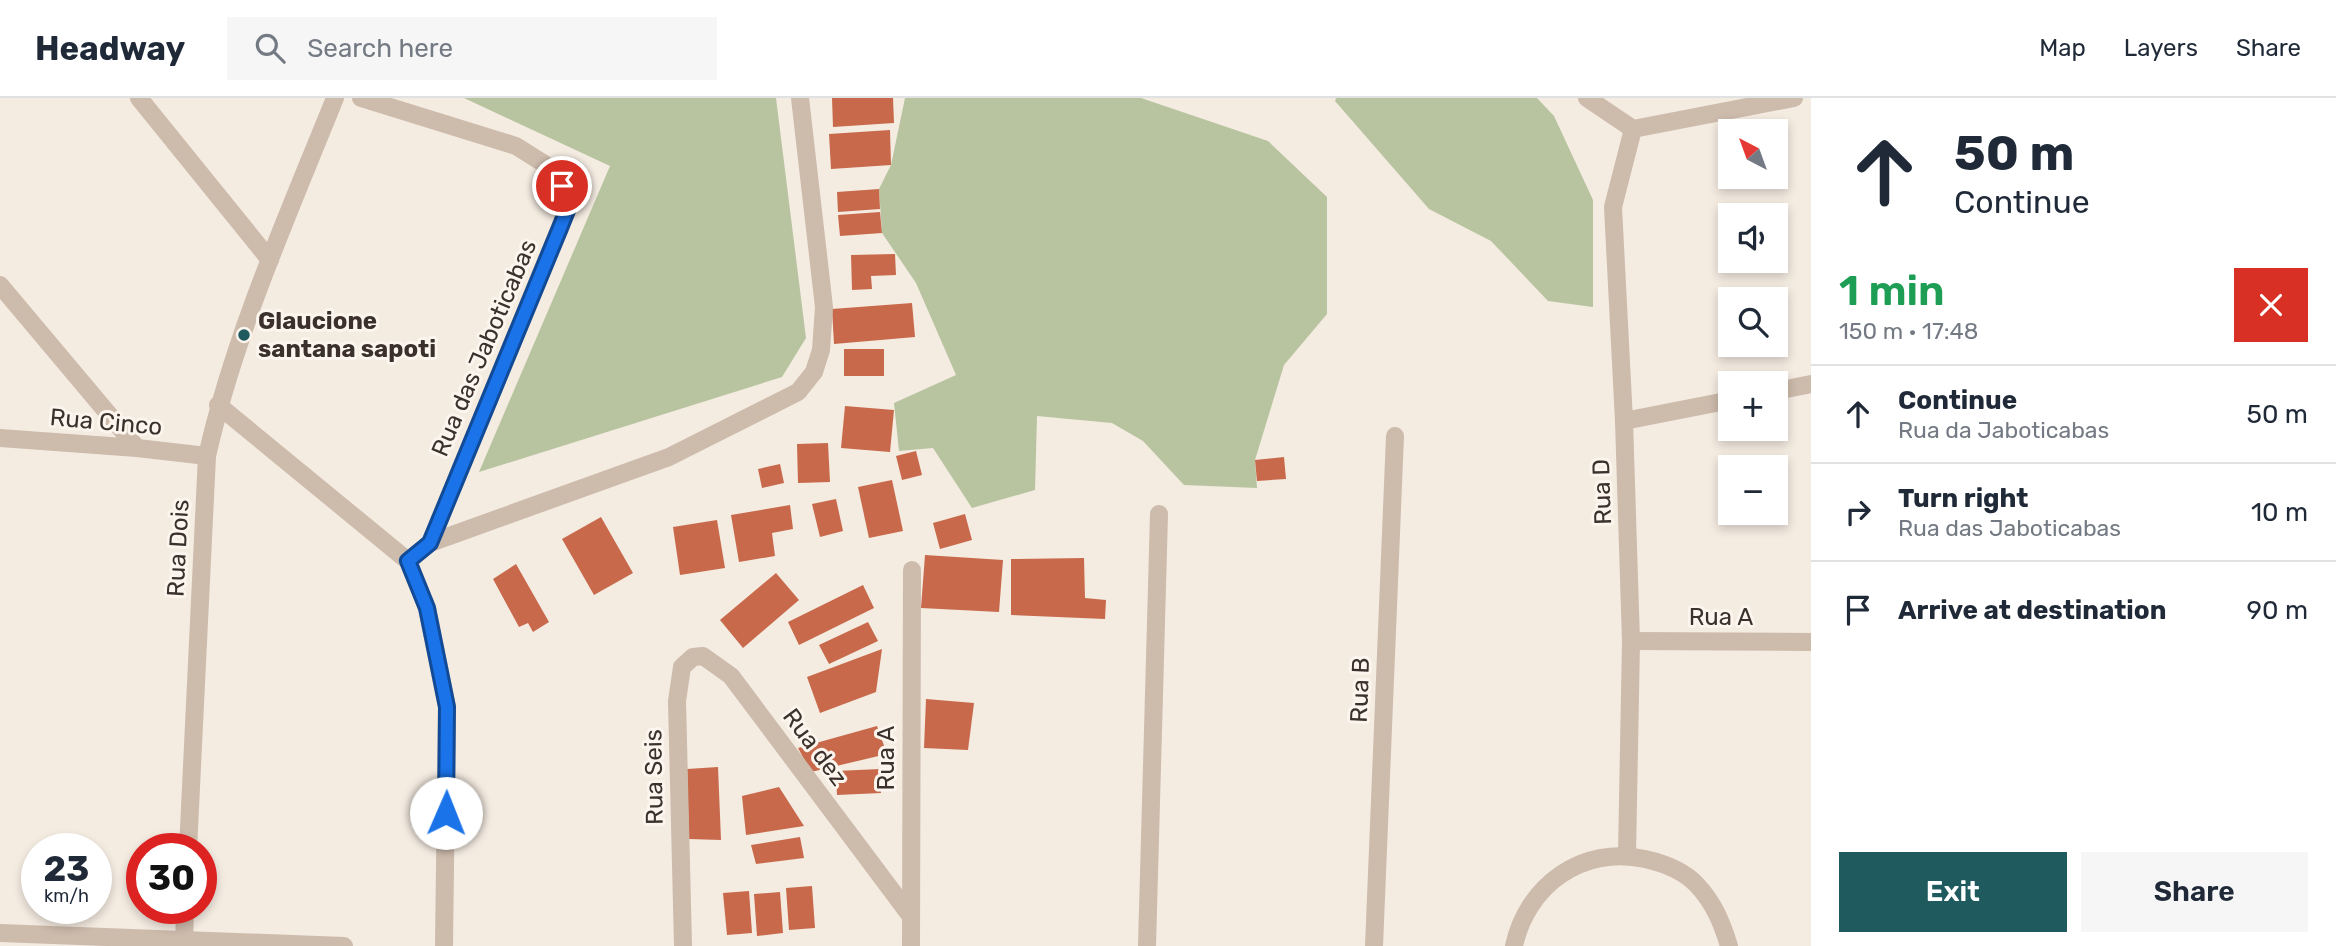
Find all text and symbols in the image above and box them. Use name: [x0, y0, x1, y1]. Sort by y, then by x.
search box: [227, 17, 717, 80]
text: Headway: [35, 29, 185, 68]
icon: search: [251, 29, 289, 67]
text: Search here: [307, 33, 453, 64]
text: Map: [2039, 34, 2086, 62]
text: Layers: [2124, 34, 2198, 62]
text: Share: [2236, 34, 2301, 62]
north arrow: [1718, 119, 1788, 189]
map controls: [1718, 119, 1788, 525]
text: 50 m: [1954, 124, 2074, 182]
icon: ahead: [1839, 126, 1930, 217]
pin: [532, 156, 592, 216]
icon: arrive: [543, 167, 581, 205]
text: Continue: [1954, 183, 2090, 221]
button: sound: [1718, 203, 1788, 273]
street label: Rua das Jaboticabas: [426, 235, 542, 461]
text: 1 min: [1839, 266, 1945, 316]
button: close: [2234, 268, 2308, 342]
button: search: [1718, 287, 1788, 357]
place label: Glaucione santana sapoti: [258, 307, 436, 363]
text: 150 m · 17:48: [1839, 317, 1979, 345]
marker: Glaucione santana sapoti: [236, 327, 252, 343]
button: +: [1718, 371, 1788, 441]
text: Continue: [1898, 385, 2017, 416]
icon: ahead: [1839, 395, 1877, 433]
text: 50 m: [2247, 399, 2308, 430]
street label: Rua Cinco: [49, 403, 163, 441]
text: Rua da Jaboticabas: [1898, 416, 2109, 444]
button: −: [1718, 455, 1788, 525]
street label: Rua D: [1587, 459, 1617, 525]
text: Turn right: [1898, 483, 2028, 514]
icon: right: [1839, 493, 1877, 531]
text: 10 m: [2251, 497, 2308, 528]
street label: Rua Dois: [161, 499, 195, 597]
text: Rua das Jaboticabas: [1898, 514, 2121, 542]
icon: arrive: [1839, 591, 1877, 629]
text: Arrive at destination: [1898, 595, 2166, 626]
text: 90 m: [2247, 595, 2308, 626]
street label: Rua A: [1689, 603, 1753, 631]
street label: Rua B: [1345, 657, 1375, 723]
street label: Rua dez: [777, 703, 853, 791]
street label: Rua A: [872, 726, 900, 790]
street label: Rua Seis: [639, 729, 669, 825]
position arrow: [409, 776, 483, 850]
speed limit sign: 30: [126, 833, 217, 924]
text: 23: [44, 848, 89, 890]
button: Exit: [1839, 852, 2067, 932]
button: Share: [2081, 852, 2308, 932]
text: km/h: [44, 885, 89, 907]

